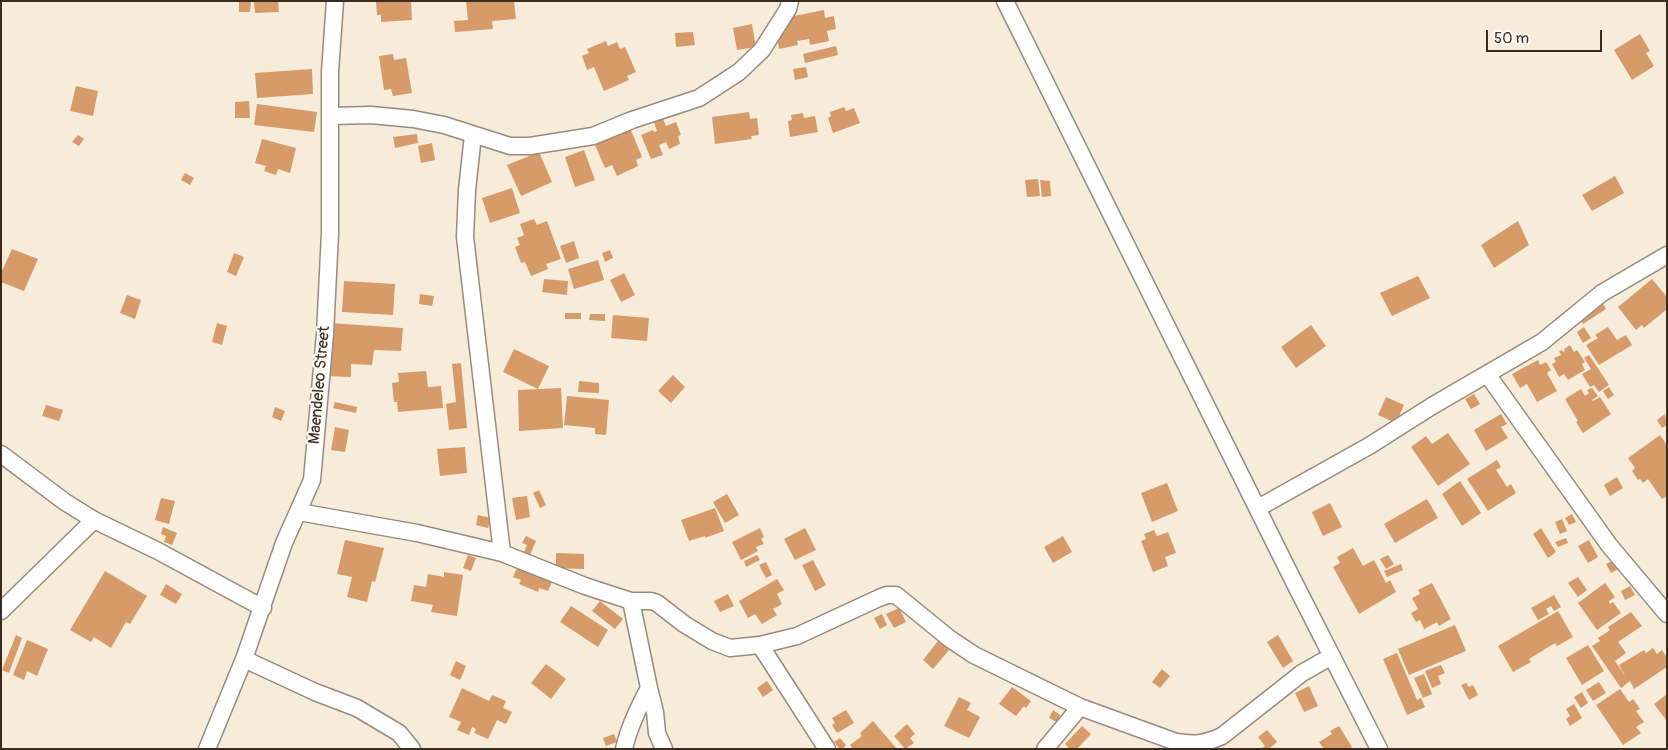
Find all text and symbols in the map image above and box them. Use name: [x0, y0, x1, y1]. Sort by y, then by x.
scale bar: [1488, 20, 1604, 52]
text: 50 m: [1494, 29, 1529, 48]
street label: Maendeleo Street: [305, 325, 335, 445]

